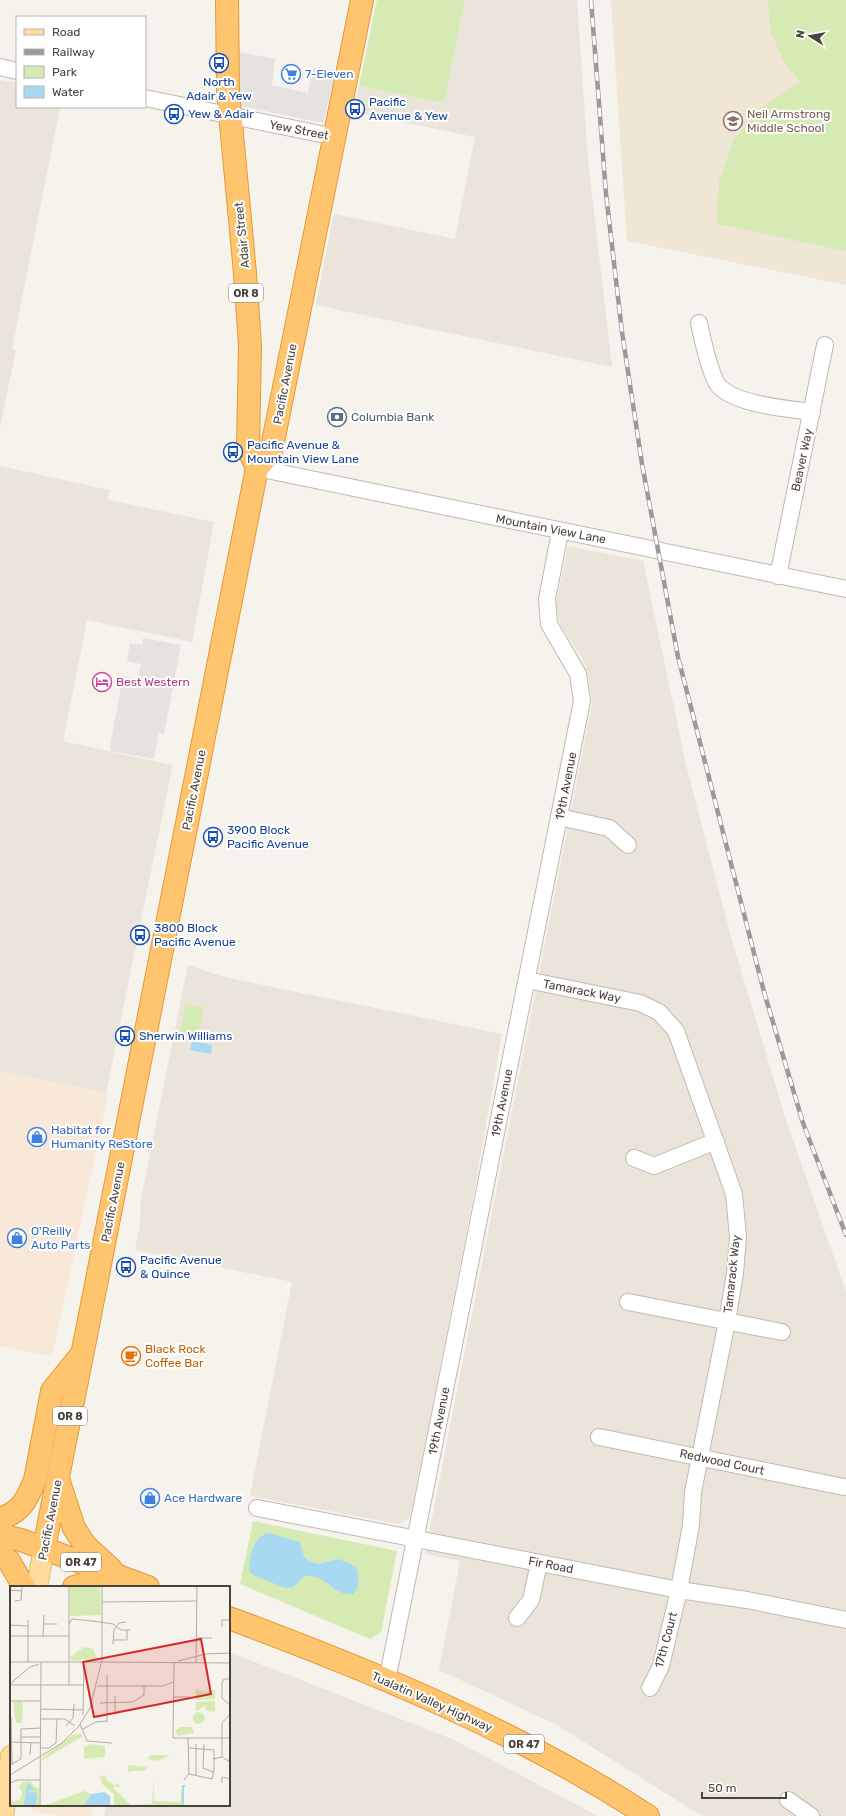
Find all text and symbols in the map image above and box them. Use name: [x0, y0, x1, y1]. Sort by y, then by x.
legend: [16, 16, 146, 108]
north arrow: [790, 16, 830, 56]
text: Road: [52, 25, 80, 39]
text: N: [794, 29, 808, 39]
text: Railway: [52, 45, 95, 59]
bus stop icon: North Adair & Yew: [208, 52, 230, 74]
supermarket icon: 7-Eleven: [280, 63, 302, 85]
text: Park: [52, 65, 78, 79]
place label: 7-Eleven: [305, 67, 354, 81]
place label: North Adair & Yew: [186, 75, 252, 103]
text: Water: [52, 85, 84, 99]
place label: Pacific Avenue & Yew: [369, 95, 448, 123]
bus stop icon: Pacific Avenue & Yew: [344, 98, 366, 120]
bus stop icon: Yew & Adair: [163, 103, 185, 125]
place label: Yew & Adair: [188, 107, 254, 121]
place label: Neil Armstrong Middle School: [747, 107, 830, 135]
school or university icon: Neil Armstrong Middle School: [722, 110, 744, 132]
street label: Yew Street: [268, 117, 330, 143]
street label: Adair Street: [232, 201, 252, 269]
road number: OR 8: [229, 284, 263, 302]
street label: Pacific Avenue: [270, 342, 300, 425]
bank icon: Columbia Bank: [326, 406, 348, 428]
place label: Columbia Bank: [351, 410, 435, 424]
street label: Beaver Way: [789, 427, 816, 493]
place label: Pacific Avenue & Mountain View Lane: [247, 438, 359, 466]
bus stop icon: Pacific Avenue & Mountain View Lane: [222, 441, 244, 463]
street label: Mountain View Lane: [495, 511, 608, 547]
hotel icon: Best Western: [91, 671, 113, 693]
place label: Best Western: [116, 675, 190, 689]
street label: Pacific Avenue: [179, 748, 209, 831]
street label: 19th Avenue: [553, 751, 579, 821]
place label: 3900 Block Pacific Avenue: [227, 823, 309, 851]
bus stop icon: 3900 Block Pacific Avenue: [202, 826, 224, 848]
place label: 3800 Block Pacific Avenue: [154, 921, 236, 949]
bus stop icon: 3800 Block Pacific Avenue: [129, 924, 151, 946]
street label: Tamarack Way: [542, 977, 622, 1005]
bus stop icon: Sherwin Williams: [114, 1025, 136, 1047]
place label: Sherwin Williams: [139, 1029, 232, 1043]
street label: 19th Avenue: [489, 1068, 515, 1138]
place label: Habitat for Humanity ReStore: [51, 1123, 153, 1151]
shop icon: Habitat for Humanity ReStore: [26, 1126, 48, 1148]
street label: Pacific Avenue: [98, 1160, 128, 1243]
place label: O'Reilly Auto Parts: [31, 1224, 90, 1252]
shop icon: O'Reilly Auto Parts: [6, 1227, 28, 1249]
street label: Tamarack Way: [721, 1234, 743, 1314]
place label: Pacific Avenue & Quince: [140, 1253, 222, 1281]
bus stop icon: Pacific Avenue & Quince: [115, 1256, 137, 1278]
place label: Black Rock Coffee Bar: [145, 1342, 206, 1370]
cafe icon: Black Rock Coffee Bar: [120, 1345, 142, 1367]
street label: 19th Avenue: [426, 1386, 452, 1456]
road number: OR 8: [53, 1407, 87, 1425]
street label: Redwood Court: [678, 1446, 766, 1478]
street label: Pacific Avenue: [35, 1478, 65, 1561]
shop icon: Ace Hardware: [139, 1487, 161, 1509]
place label: Ace Hardware: [164, 1491, 243, 1505]
road number: OR 47: [61, 1553, 101, 1571]
street label: Fir Road: [527, 1554, 575, 1576]
inset map: [10, 1586, 230, 1806]
street label: 17th Court: [652, 1610, 680, 1670]
street label: Tualatin Valley Highway: [370, 1669, 495, 1735]
road number: OR 47: [504, 1735, 544, 1753]
scale bar: [702, 1774, 786, 1800]
text: 50 m: [708, 1781, 736, 1795]

